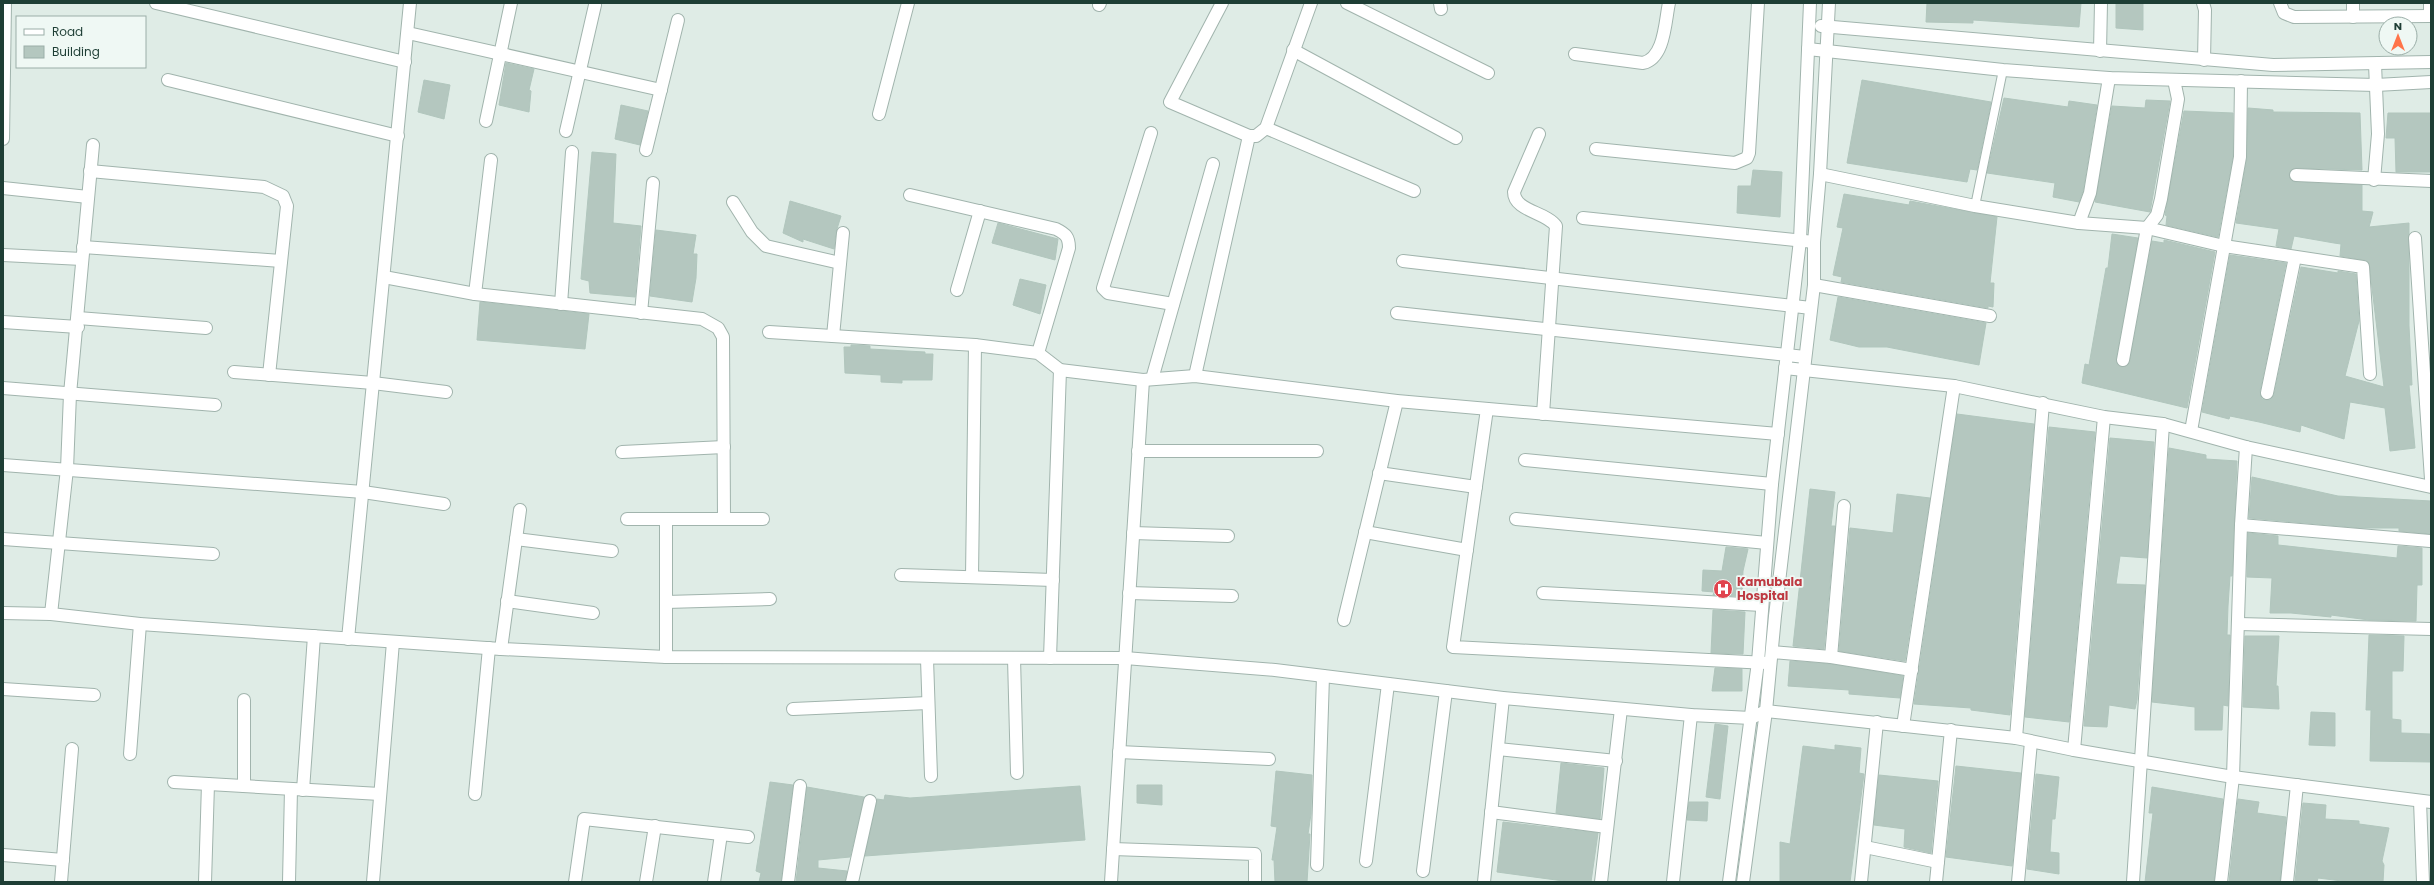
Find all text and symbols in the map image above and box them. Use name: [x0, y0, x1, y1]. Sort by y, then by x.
legend: [16, 16, 146, 68]
north arrow: [2378, 16, 2418, 56]
text: N: [2394, 18, 2402, 34]
text: Road: [52, 23, 83, 40]
text: Building: [52, 43, 100, 60]
place label: Kamubala Hospital: [1737, 573, 1802, 604]
hospital icon: Kamubala Hospital: [1712, 578, 1734, 600]

